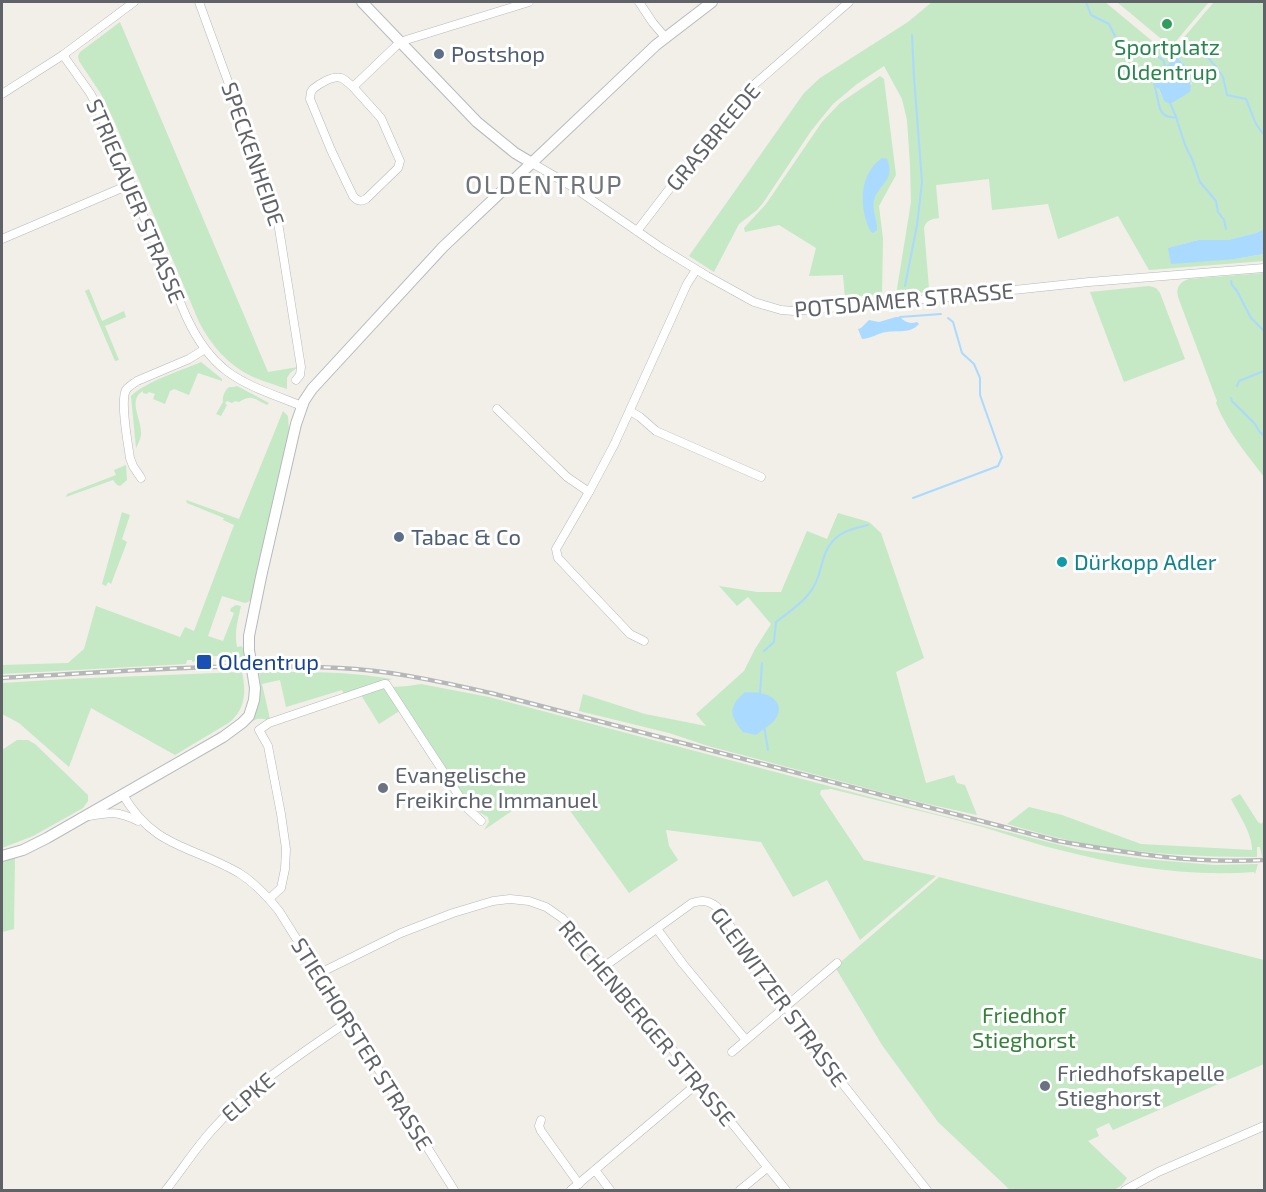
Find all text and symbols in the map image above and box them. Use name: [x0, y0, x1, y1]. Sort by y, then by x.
marker: Sportplatz Oldentrup: [1160, 17, 1174, 31]
place label: Sportplatz Oldentrup: [1114, 33, 1220, 84]
place label: Postshop: [451, 40, 545, 66]
marker: Postshop: [432, 47, 446, 61]
street label: GRASBREEDE: [660, 77, 765, 195]
street label: SPECKENHEIDE: [217, 78, 291, 229]
street label: STRIEGAUER STRASSE: [82, 95, 192, 306]
district label: OLDENTRUP: [465, 168, 623, 199]
street label: POTSDAMER STRASSE: [793, 276, 1015, 322]
place label: Tabac & Co: [411, 523, 521, 549]
marker: Tabac & Co: [392, 530, 406, 544]
place label: Dürkopp Adler: [1074, 548, 1217, 574]
marker: Dürkopp Adler: [1055, 555, 1069, 569]
place label: Oldentrup: [218, 648, 319, 674]
marker: Oldentrup: [195, 653, 213, 671]
place label: Evangelische Freikirche Immanuel: [395, 761, 598, 812]
marker: Evangelische Freikirche Immanuel: [376, 781, 390, 795]
street label: GLEIWITZER STRASSE: [706, 902, 854, 1091]
street label: REICHENBERGER STRASSE: [554, 914, 741, 1130]
street label: STIEGHORSTER STRASSE: [287, 933, 439, 1154]
park label: Friedhof Stieghorst: [972, 1001, 1076, 1052]
place label: Friedhofskapelle Stieghorst: [1057, 1059, 1225, 1110]
street label: ELPKE: [216, 1066, 279, 1126]
marker: Friedhofskapelle Stieghorst: [1038, 1079, 1052, 1093]

